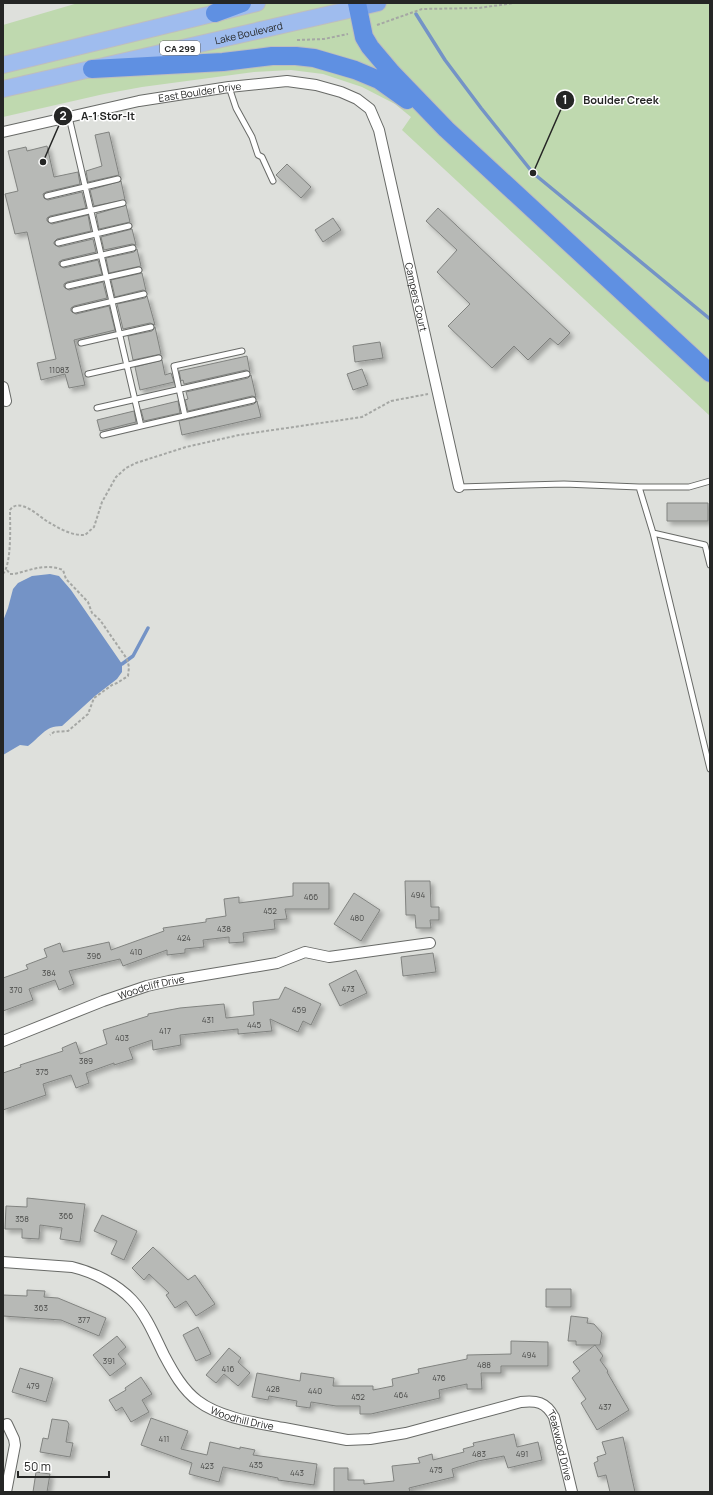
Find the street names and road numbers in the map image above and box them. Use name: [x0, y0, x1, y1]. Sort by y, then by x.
street label: Lake Boulevard: [213, 18, 284, 47]
road number: CA 299: [160, 41, 200, 55]
street label: East Boulder Drive: [157, 79, 242, 105]
street label: Campers Court: [402, 261, 431, 333]
street label: Woodcliff Drive: [116, 972, 186, 1002]
street label: Woodhill Drive: [208, 1403, 275, 1433]
street label: Teakwood Drive: [544, 1407, 576, 1482]

